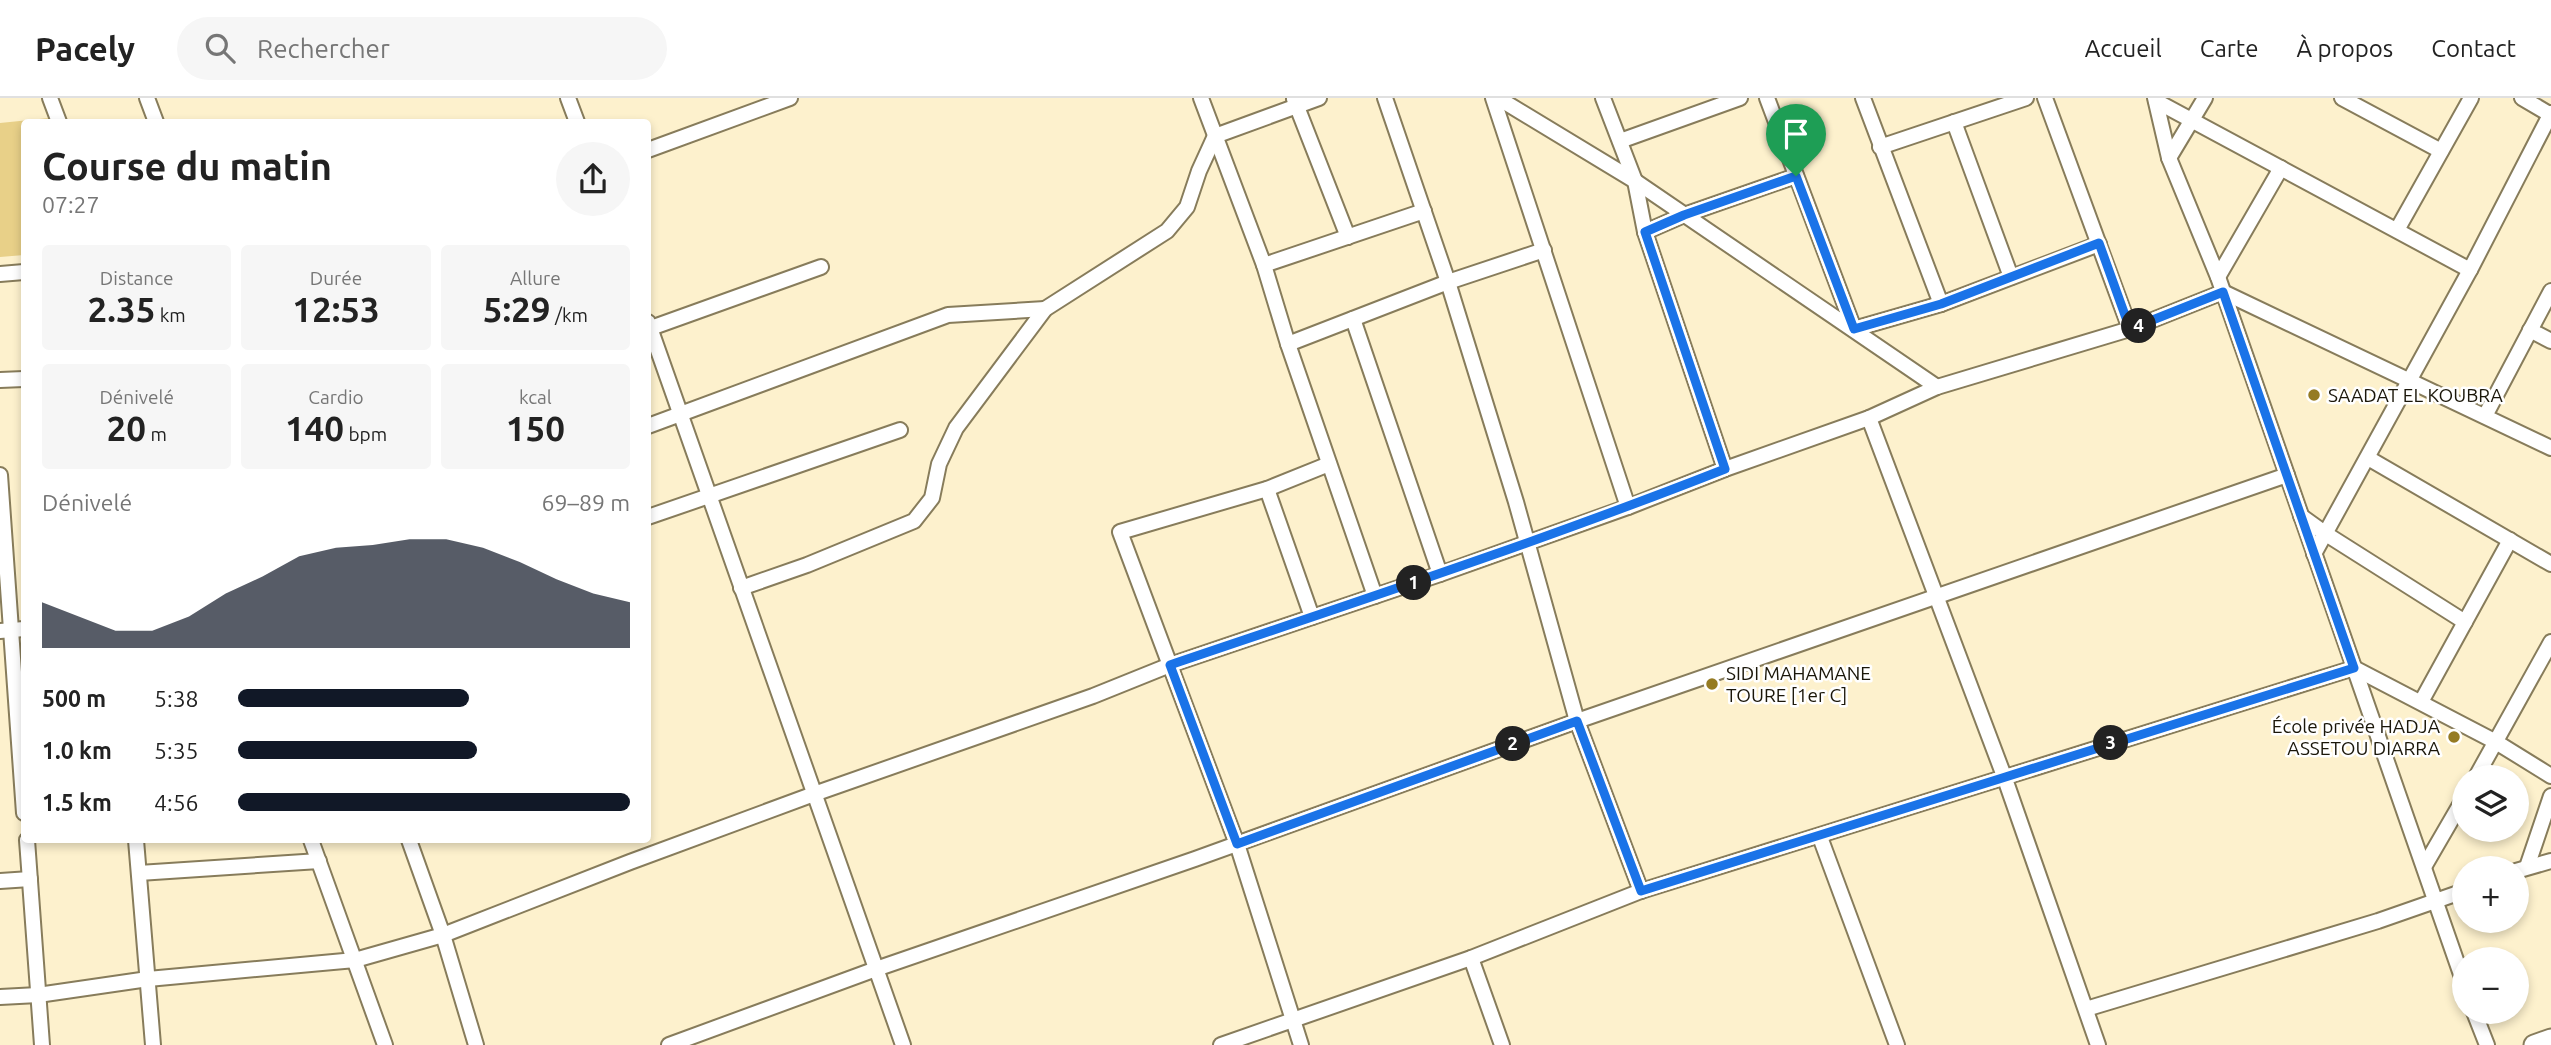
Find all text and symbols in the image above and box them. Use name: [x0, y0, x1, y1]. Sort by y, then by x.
search box: [177, 17, 667, 80]
icon: search: [201, 29, 239, 67]
text: Pacely: [35, 30, 135, 67]
text: Rechercher: [257, 34, 390, 63]
text: Accueil: [2085, 35, 2162, 62]
text: Carte: [2200, 35, 2259, 62]
text: À propos: [2297, 35, 2393, 62]
text: Contact: [2431, 35, 2516, 62]
pin: [1766, 104, 1826, 176]
icon: arrive: [1777, 115, 1815, 153]
button: share: [556, 142, 630, 216]
text: Course du matin: [42, 145, 332, 187]
text: 07:27: [42, 192, 100, 217]
text: Distance: [100, 267, 173, 289]
text: Durée: [310, 267, 362, 289]
text: Allure: [510, 267, 561, 289]
text: 2.35: [88, 289, 155, 329]
text: 12:53: [292, 289, 380, 329]
text: 5:29: [483, 289, 551, 329]
text: km: [155, 304, 186, 326]
text: /km: [551, 304, 588, 326]
pin: 4: [2122, 308, 2156, 344]
text: 4: [2133, 314, 2144, 336]
place label: SAADAT EL KOUBRA: [2328, 384, 2504, 406]
text: Dénivelé: [99, 386, 174, 408]
text: Cardio: [308, 386, 364, 408]
text: kcal: [519, 386, 552, 408]
marker: SAADAT EL KOUBRA: [2306, 387, 2322, 403]
text: 20: [107, 408, 146, 448]
text: 140: [285, 408, 344, 448]
text: 150: [506, 408, 565, 448]
text: m: [146, 423, 167, 445]
text: bpm: [344, 423, 387, 445]
text: Dénivelé: [42, 490, 132, 515]
text: 69–89 m: [542, 490, 630, 515]
pin: 1: [1396, 566, 1432, 601]
text: 1: [1408, 571, 1419, 593]
place label: SIDI MAHAMANE TOURE [1er C]: [1726, 662, 1871, 706]
marker: SIDI MAHAMANE TOURE [1er C]: [1704, 676, 1720, 692]
text: 500 m: [42, 686, 106, 711]
text: 5:38: [154, 686, 199, 711]
place label: École privée HADJA ASSETOU DIARRA: [2272, 715, 2441, 759]
pin: 2: [1496, 726, 1530, 762]
pin: 3: [2094, 726, 2128, 760]
marker: École privée HADJA ASSETOU DIARRA: [2446, 729, 2462, 745]
text: 3: [2105, 731, 2116, 753]
text: 2: [1507, 732, 1518, 754]
text: 1.0 km: [42, 738, 112, 763]
text: 5:35: [154, 738, 199, 763]
map controls: [2452, 765, 2529, 1024]
button: layers: [2452, 765, 2529, 842]
text: 1.5 km: [42, 790, 112, 815]
text: 4:56: [154, 790, 199, 815]
button: +: [2452, 856, 2529, 933]
button: −: [2452, 947, 2529, 1024]

